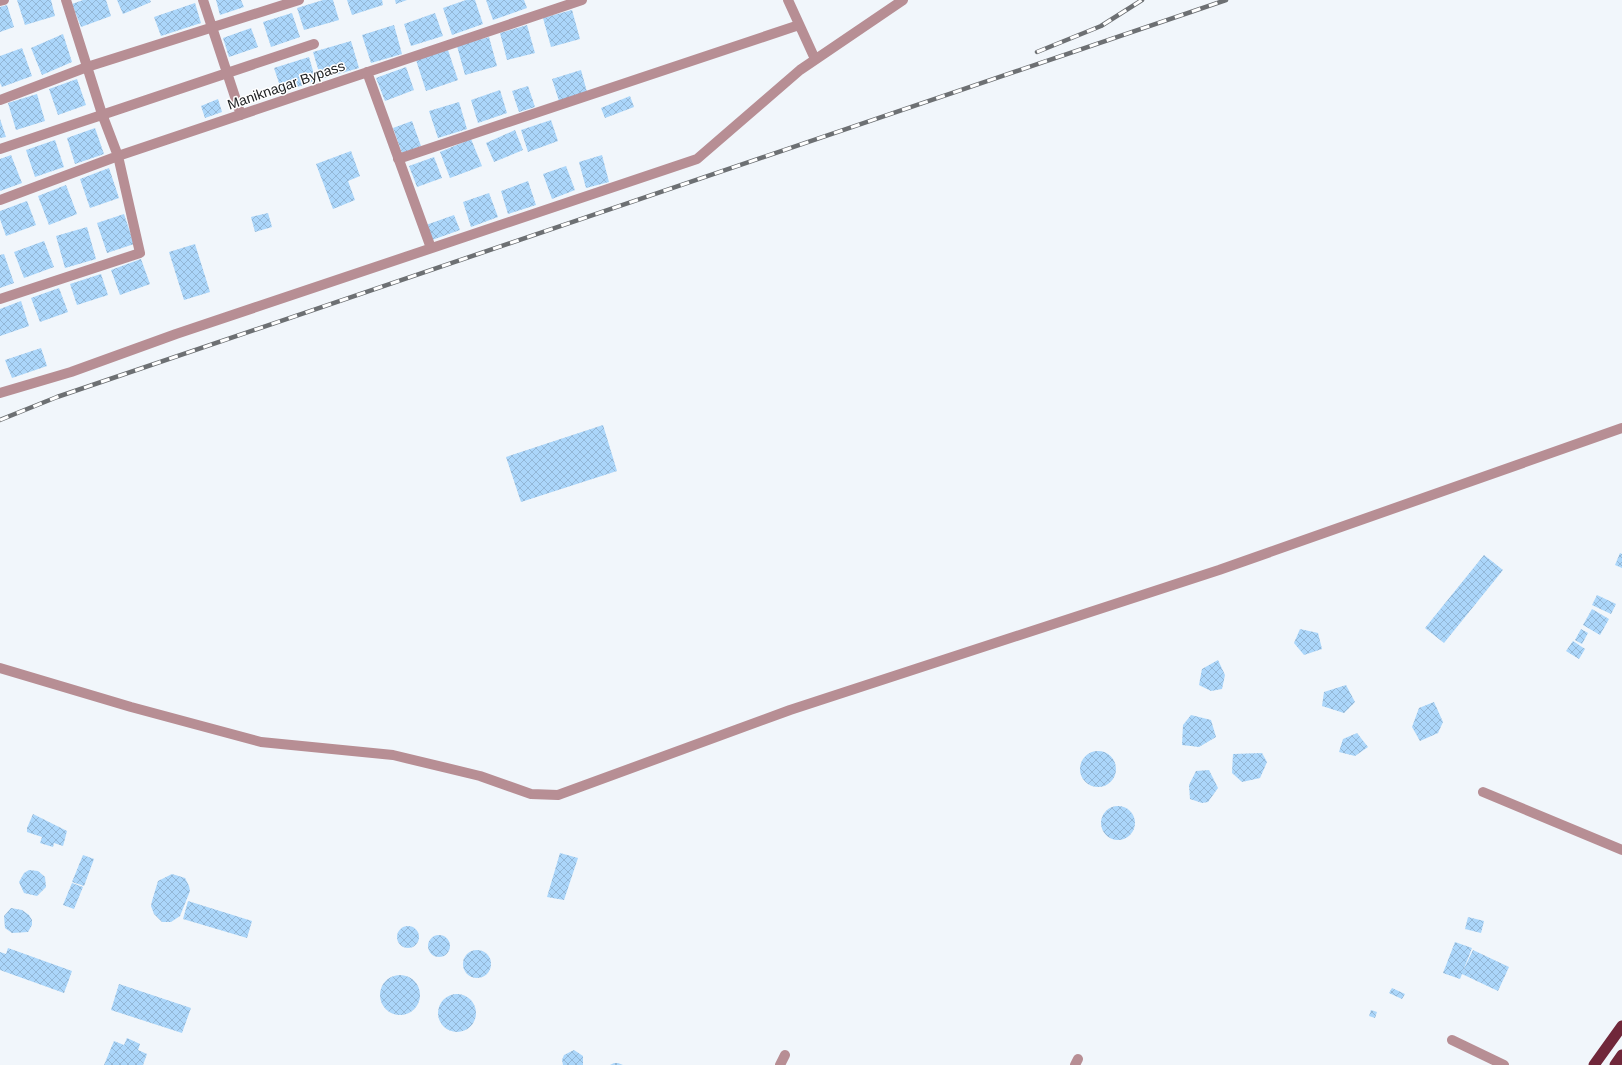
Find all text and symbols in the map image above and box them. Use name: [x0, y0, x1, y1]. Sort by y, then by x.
street label: Maniknagar Bypass: [225, 57, 347, 113]

